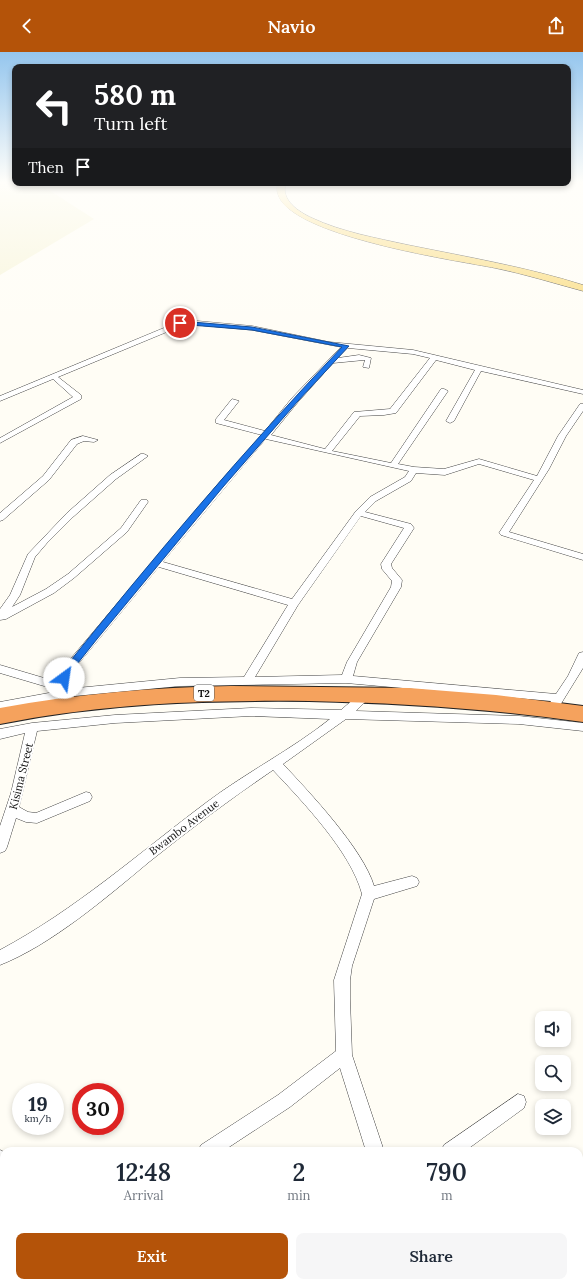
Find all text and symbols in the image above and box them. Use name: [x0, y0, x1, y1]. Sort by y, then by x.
icon: back: [16, 15, 38, 37]
text: Navio: [267, 15, 316, 38]
icon: share: [545, 15, 567, 37]
text: 580 m: [94, 77, 176, 113]
icon: left: [28, 80, 80, 132]
text: Turn left: [94, 112, 167, 135]
icon: arrive: [72, 156, 94, 178]
text: Then: [28, 158, 64, 177]
pin: [163, 306, 197, 340]
icon: arrive: [169, 312, 191, 334]
position arrow: [43, 657, 85, 699]
road number: T2: [194, 685, 214, 701]
street label: Kisima Street: [6, 740, 36, 811]
street label: Bwambo Avenue: [146, 796, 222, 858]
map controls: [535, 1011, 571, 1135]
button: sound: [535, 1011, 571, 1047]
button: search: [535, 1055, 571, 1091]
speed limit sign: 30: [72, 1083, 124, 1135]
text: 19: [28, 1091, 48, 1116]
button: layers: [535, 1099, 571, 1135]
text: km/h: [24, 1112, 52, 1125]
text: 12:48: [116, 1157, 171, 1188]
text: 2: [292, 1157, 305, 1188]
text: 790: [427, 1157, 467, 1188]
text: Arrival: [124, 1187, 164, 1204]
text: min: [287, 1187, 310, 1204]
text: m: [441, 1187, 453, 1204]
button: Exit: [16, 1233, 288, 1279]
button: Share: [296, 1233, 567, 1279]

